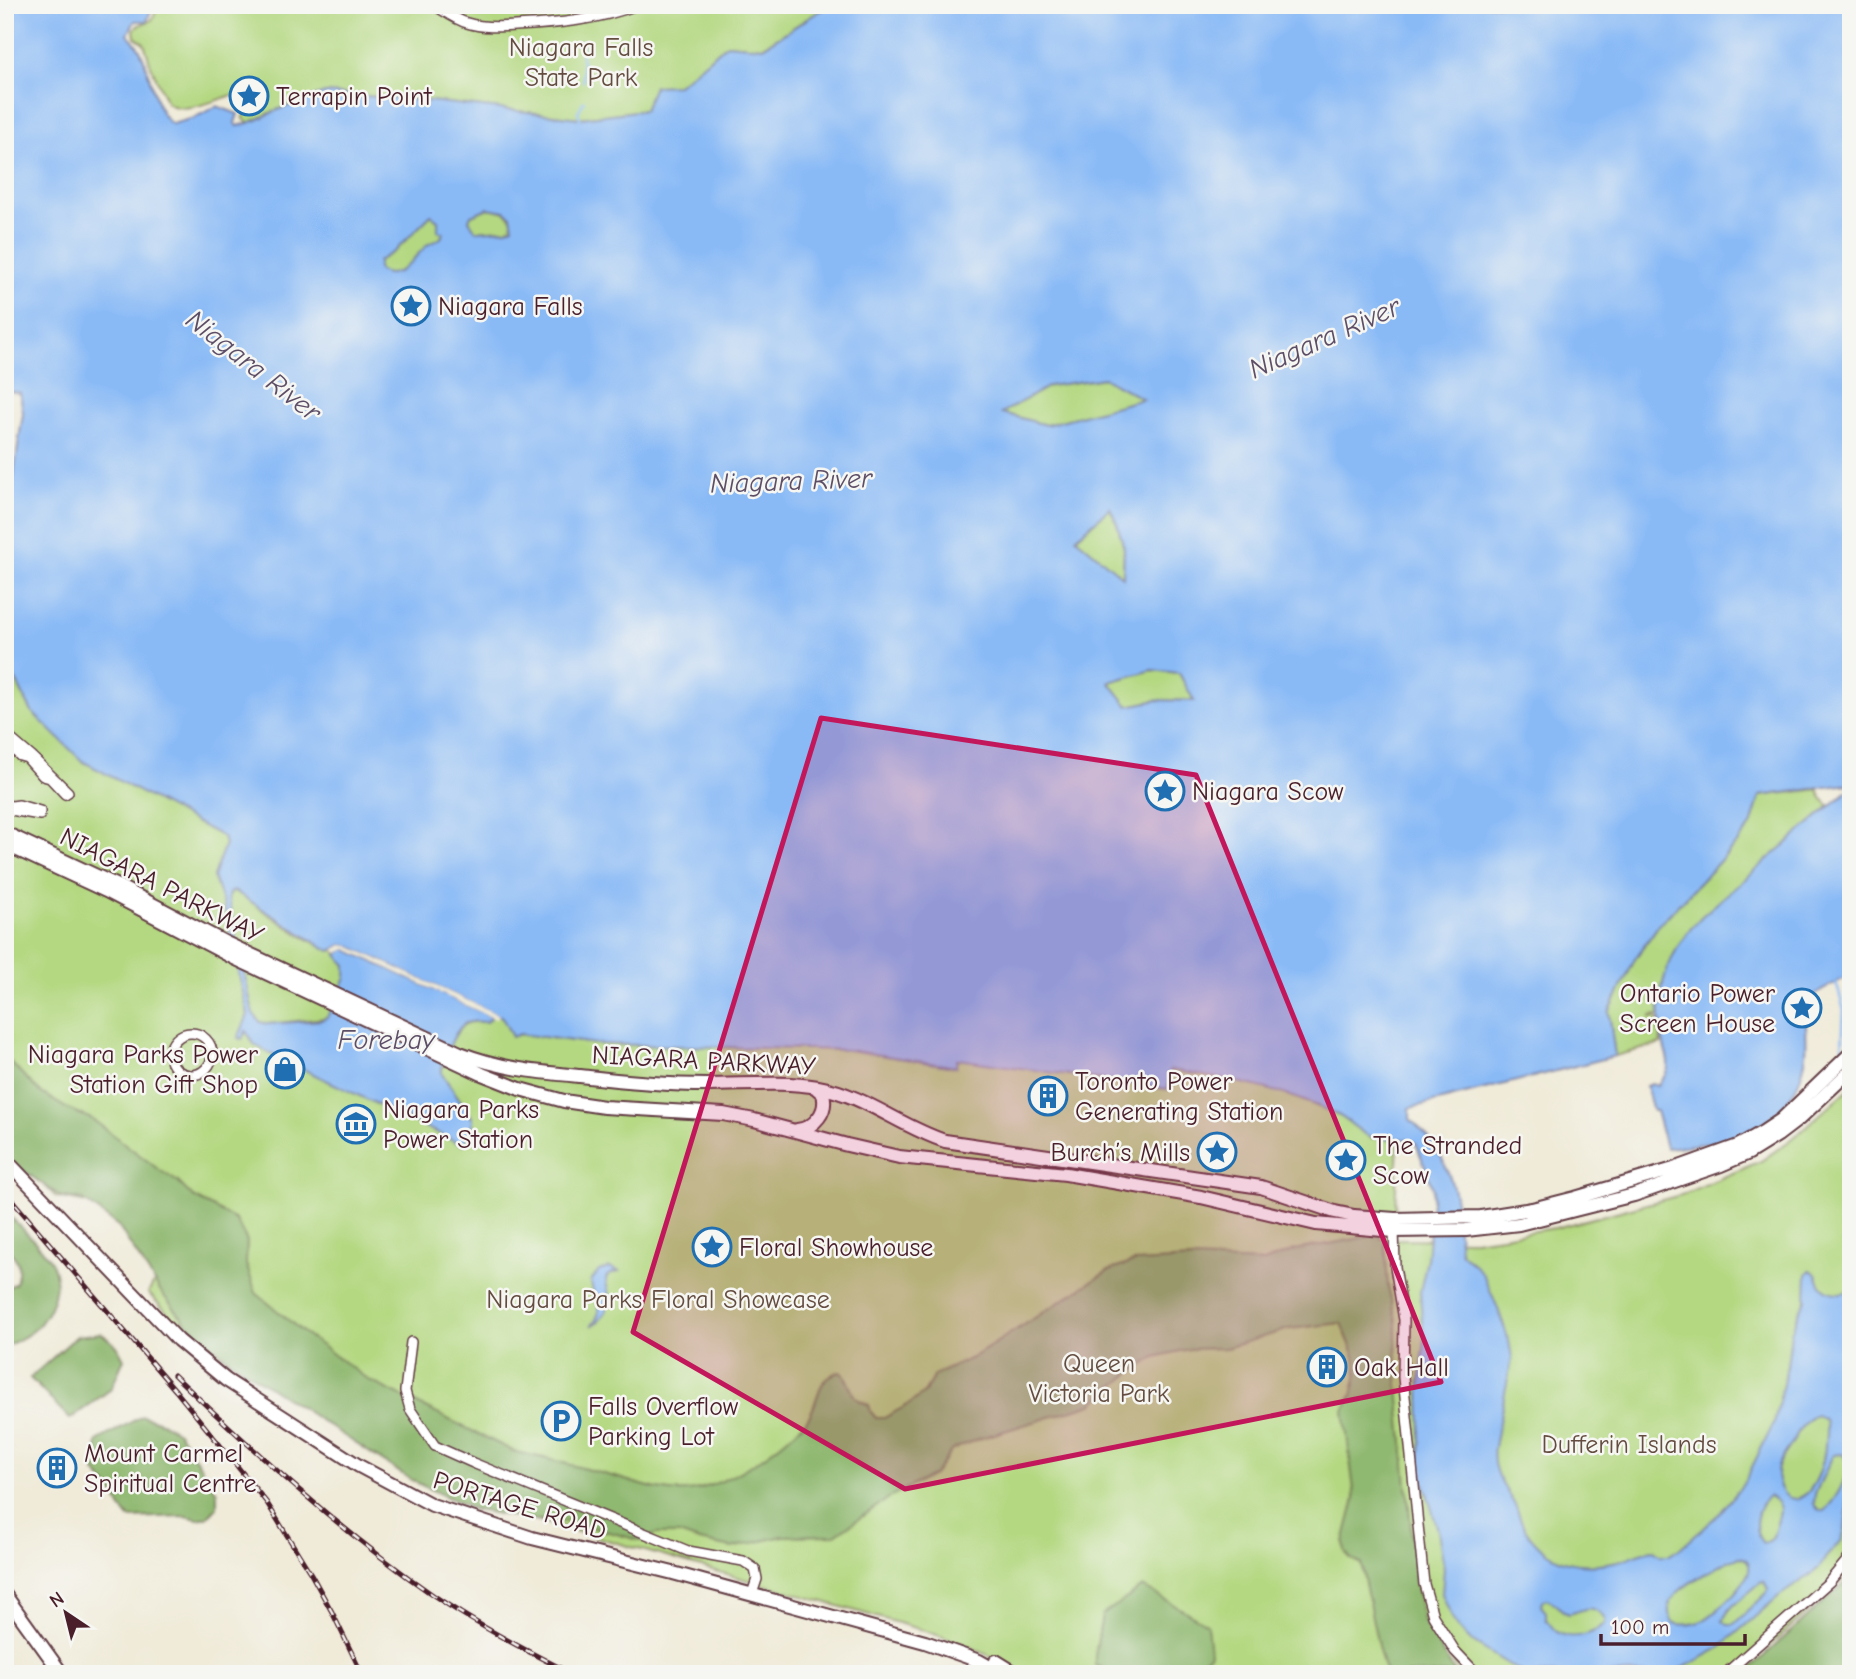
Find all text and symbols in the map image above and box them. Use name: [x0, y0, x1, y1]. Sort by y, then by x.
park label: Niagara Falls State Park: [509, 33, 653, 93]
place icon: Terrapin Point: [228, 75, 270, 117]
place label: Terrapin Point: [276, 82, 433, 112]
place icon: Niagara Falls: [390, 285, 432, 327]
water label: Niagara River: [1244, 290, 1407, 386]
place label: Niagara Falls: [438, 292, 583, 322]
water label: Niagara River: [180, 303, 329, 429]
water label: Niagara River: [709, 462, 874, 500]
place icon: Niagara Scow: [1144, 770, 1186, 812]
place label: Niagara Scow: [1192, 777, 1344, 807]
street label: NIAGARA PARKWAY: [55, 822, 269, 950]
place label: Ontario Power Screen House: [1620, 979, 1776, 1039]
place icon: Ontario Power Screen House: [1781, 987, 1823, 1029]
water label: Forebay: [337, 1024, 436, 1056]
place label: Niagara Parks Power Station Gift Shop: [28, 1040, 259, 1100]
street label: NIAGARA PARKWAY: [591, 1040, 817, 1082]
shop icon: Niagara Parks Power Station Gift Shop: [264, 1048, 306, 1090]
place label: Toronto Power Generating Station: [1075, 1067, 1283, 1127]
building icon: Toronto Power Generating Station: [1027, 1075, 1069, 1117]
place label: Niagara Parks Power Station: [383, 1095, 539, 1155]
museum icon: Niagara Parks Power Station: [335, 1103, 377, 1145]
place icon: Burch’s Mills: [1196, 1131, 1238, 1173]
place label: The Stranded Scow: [1373, 1131, 1522, 1191]
place label: Burch’s Mills: [1050, 1138, 1190, 1168]
place icon: The Stranded Scow: [1325, 1139, 1367, 1181]
place icon: Floral Showhouse: [691, 1226, 733, 1268]
place label: Floral Showhouse: [739, 1233, 933, 1263]
park label: Niagara Parks Floral Showcase: [486, 1285, 830, 1315]
building icon: Oak Hall: [1306, 1346, 1348, 1388]
park label: Queen Victoria Park: [1029, 1349, 1170, 1409]
place label: Oak Hall: [1354, 1353, 1449, 1383]
place label: Falls Overflow Parking Lot: [588, 1392, 739, 1452]
parking icon: Falls Overflow Parking Lot: [540, 1400, 582, 1442]
park label: Dufferin Islands: [1541, 1430, 1717, 1460]
place label: Mount Carmel Spiritual Centre: [84, 1439, 256, 1499]
building icon: Mount Carmel Spiritual Centre: [36, 1447, 78, 1489]
street label: PORTAGE ROAD: [429, 1465, 610, 1547]
north arrow: [32, 1578, 102, 1648]
text: N: [45, 1587, 68, 1612]
scale bar: [1601, 1602, 1744, 1646]
text: 100 m: [1611, 1615, 1669, 1639]

